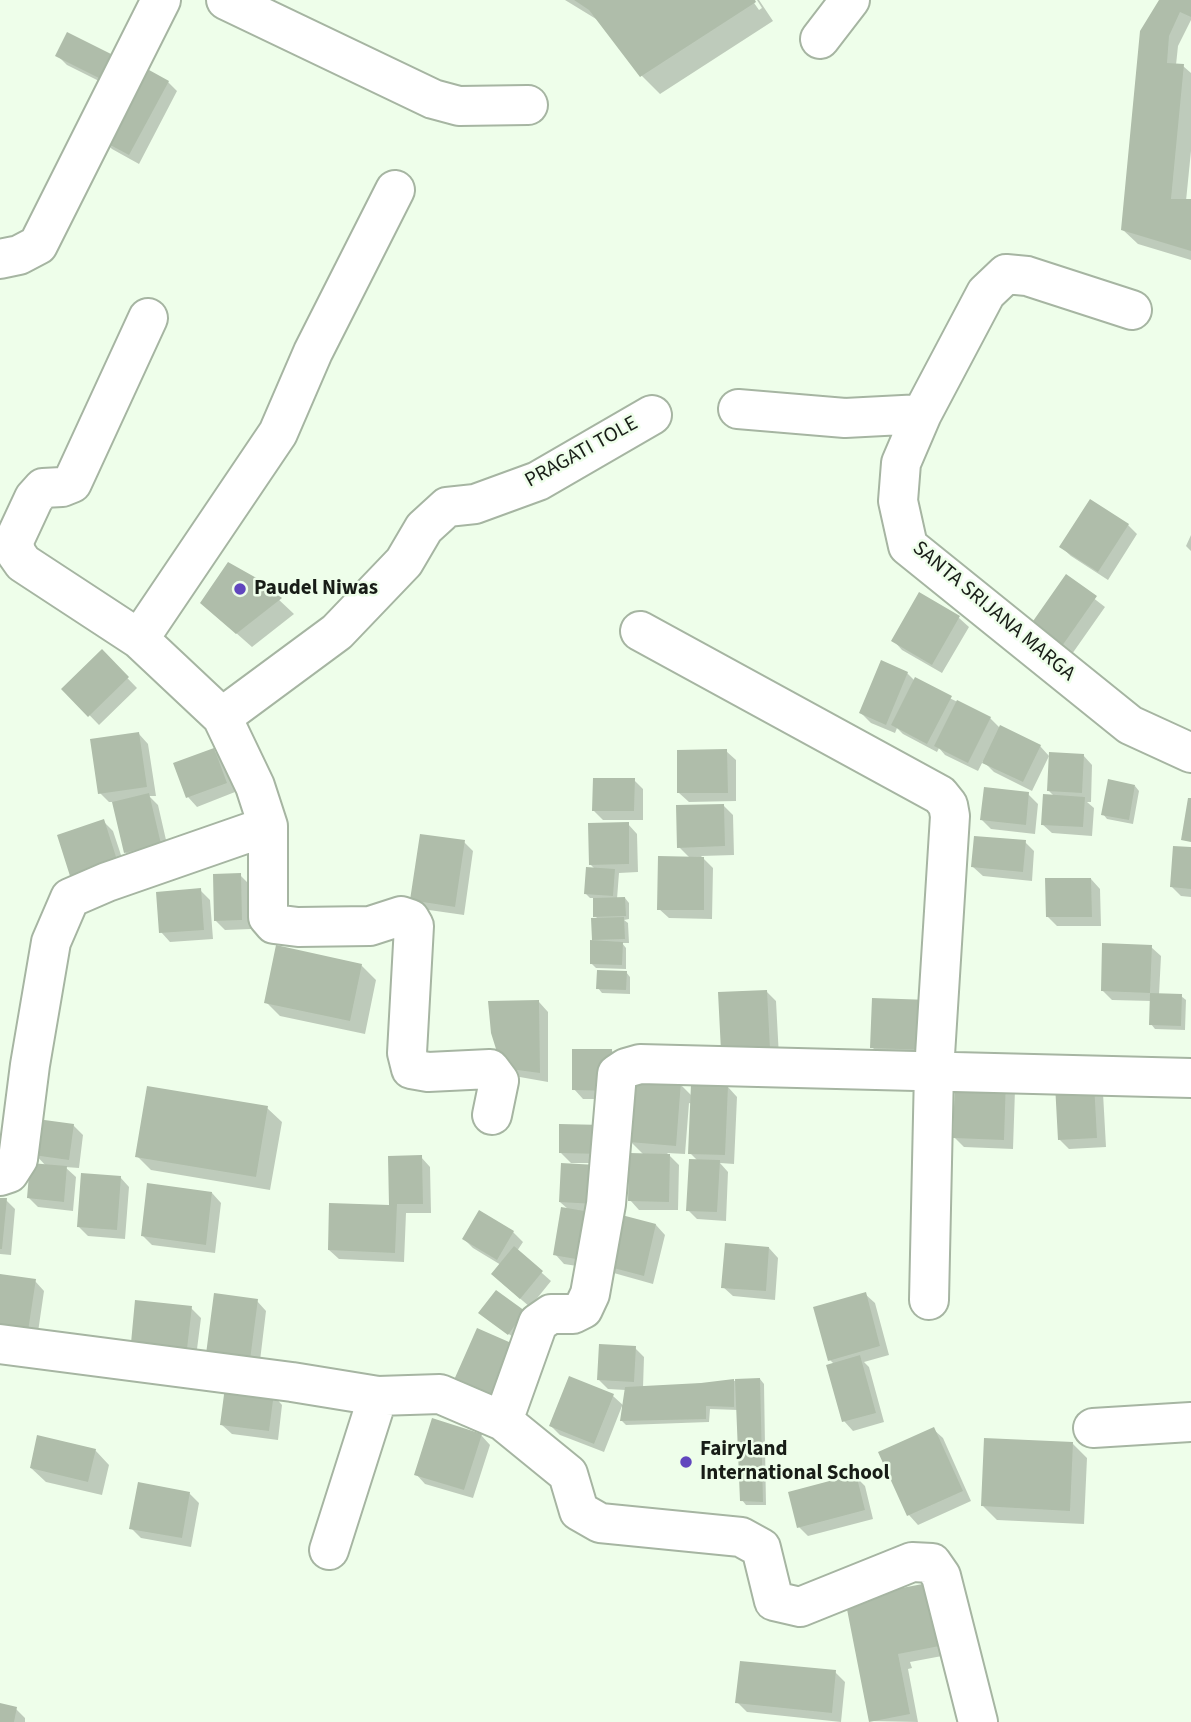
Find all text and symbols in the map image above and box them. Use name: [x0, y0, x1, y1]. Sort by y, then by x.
street label: PRAGATI TOLE: [521, 412, 643, 494]
street label: SANTA SRIJANA MARGA: [907, 537, 1079, 687]
place label: Paudel Niwas: [254, 576, 378, 602]
marker: Paudel Niwas: [232, 581, 248, 597]
place label: Fairyland International School: [700, 1437, 890, 1487]
marker: Fairyland International School: [678, 1454, 694, 1470]

